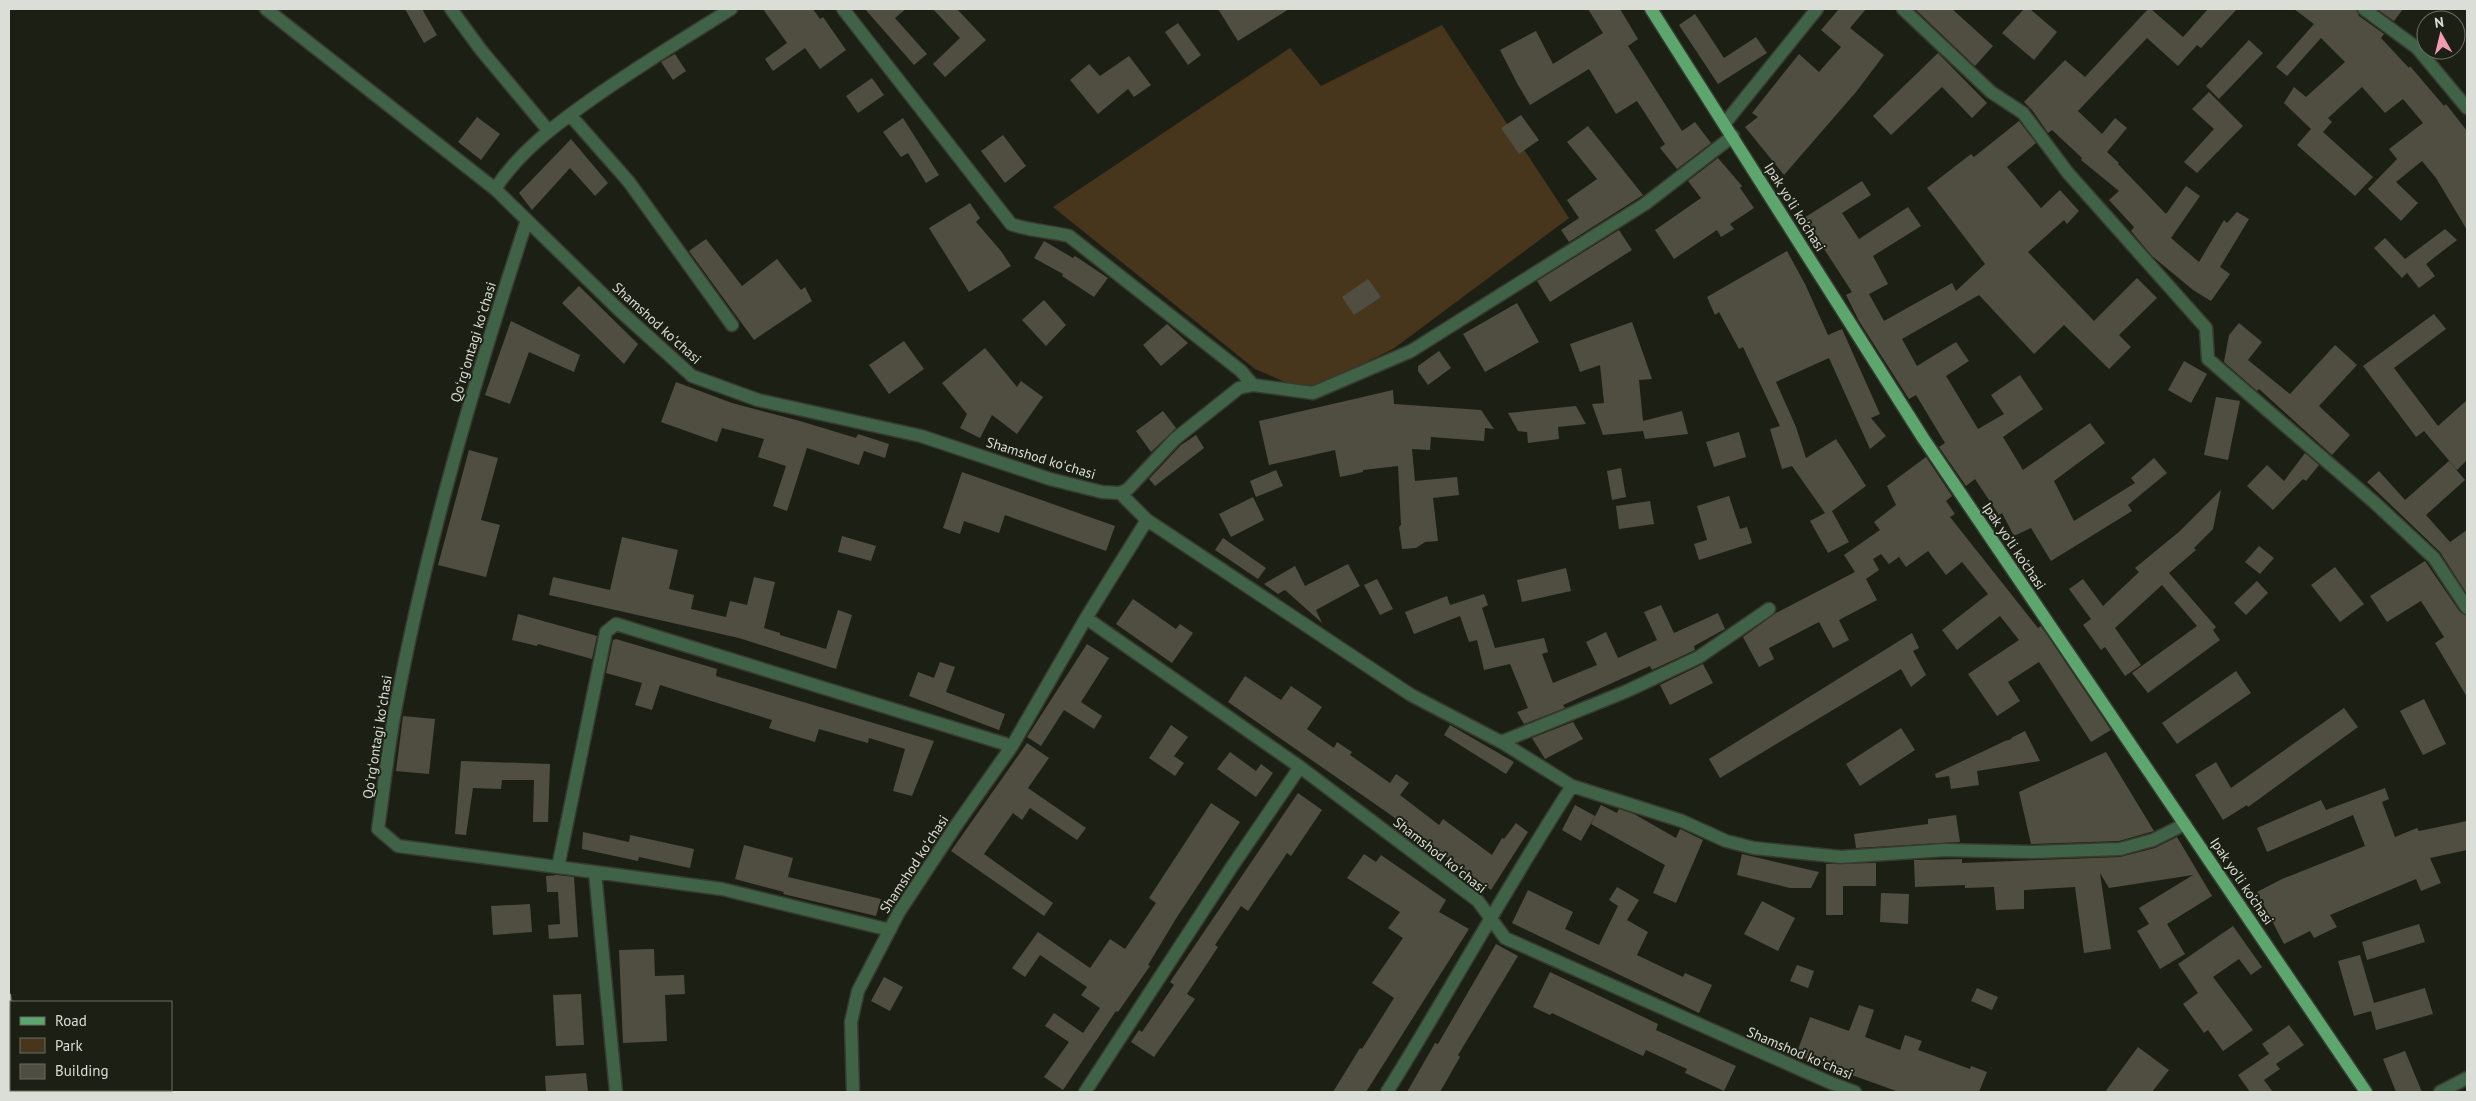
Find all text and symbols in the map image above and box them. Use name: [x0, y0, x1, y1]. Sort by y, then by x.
north arrow: [2416, 10, 2466, 60]
text: N: [2433, 13, 2445, 32]
street label: Ipak yo'li ko'chasi: [1760, 159, 1830, 255]
street label: Shamshod koʻchasi: [609, 278, 705, 368]
street label: Qoʻrgʻontagi koʻchasi: [446, 280, 500, 404]
street label: Shamshod koʻchasi: [984, 433, 1098, 483]
street label: Ipak yo'li ko'chasi: [1978, 499, 2050, 593]
street label: Qoʻrgʻontagi koʻchasi: [358, 674, 396, 800]
street label: Shamshod koʻchasi: [876, 812, 952, 916]
street label: Shamshod koʻchasi: [1390, 813, 1490, 897]
street label: Ipak yo'li ko'chasi: [2206, 834, 2278, 928]
legend: [10, 1001, 172, 1091]
text: Road: [55, 1011, 87, 1030]
street label: Shamshod koʻchasi: [1744, 1023, 1856, 1083]
text: Park: [55, 1036, 83, 1055]
text: Building: [55, 1061, 109, 1080]

